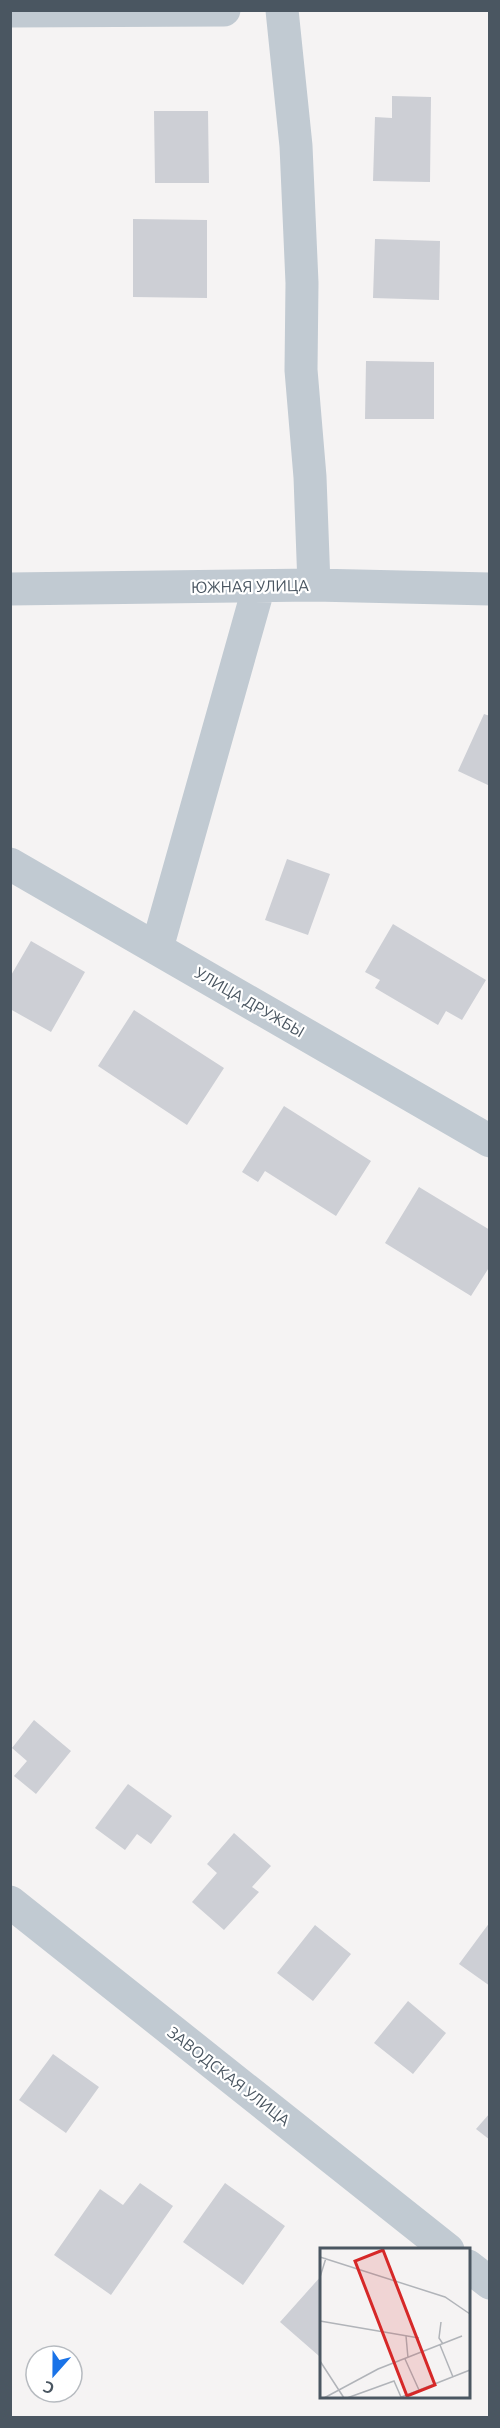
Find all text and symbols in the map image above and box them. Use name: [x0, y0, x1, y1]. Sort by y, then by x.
street label: ЮЖНАЯ УЛИЦА: [191, 576, 310, 596]
street label: УЛИЦА ДРУЖБЫ: [192, 963, 308, 1041]
street label: ЗАВОДСКАЯ УЛИЦА: [164, 2023, 294, 2130]
inset map: [320, 2248, 470, 2398]
north arrow: [24, 2344, 84, 2404]
text: С: [41, 2378, 57, 2398]

